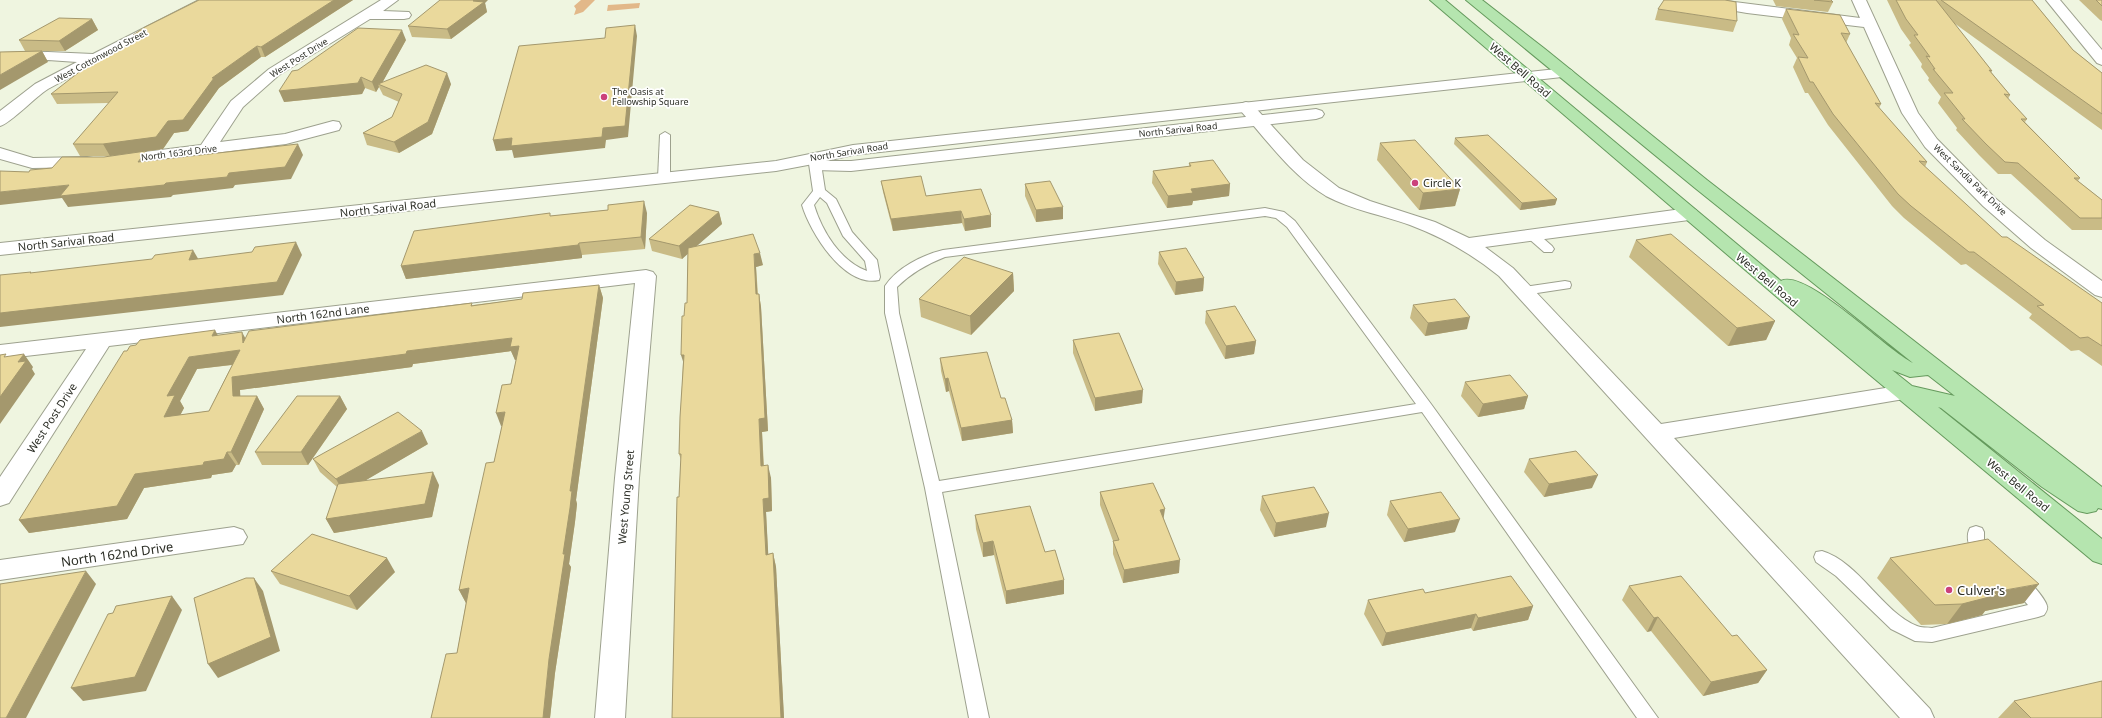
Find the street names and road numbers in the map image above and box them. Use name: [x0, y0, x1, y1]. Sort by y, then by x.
street label: West Cottonwood Street: [52, 25, 150, 85]
street label: West Post Drive: [267, 35, 330, 81]
street label: West Bell Road: [1486, 39, 1554, 100]
street label: North Sarival Road: [1138, 119, 1218, 140]
street label: North Sarival Road: [809, 139, 889, 164]
street label: North 163rd Drive: [140, 141, 218, 164]
street label: West Sandia Park Drive: [1931, 141, 2010, 218]
street label: North Sarival Road: [339, 195, 437, 220]
street label: North Sarival Road: [17, 229, 115, 254]
street label: West Bell Road: [1733, 249, 1801, 310]
street label: North 162nd Lane: [276, 300, 370, 327]
street label: West Post Drive: [23, 380, 80, 456]
street label: West Young Street: [614, 449, 637, 545]
street label: West Bell Road: [1984, 455, 2053, 515]
street label: North 162nd Drive: [60, 537, 174, 571]

